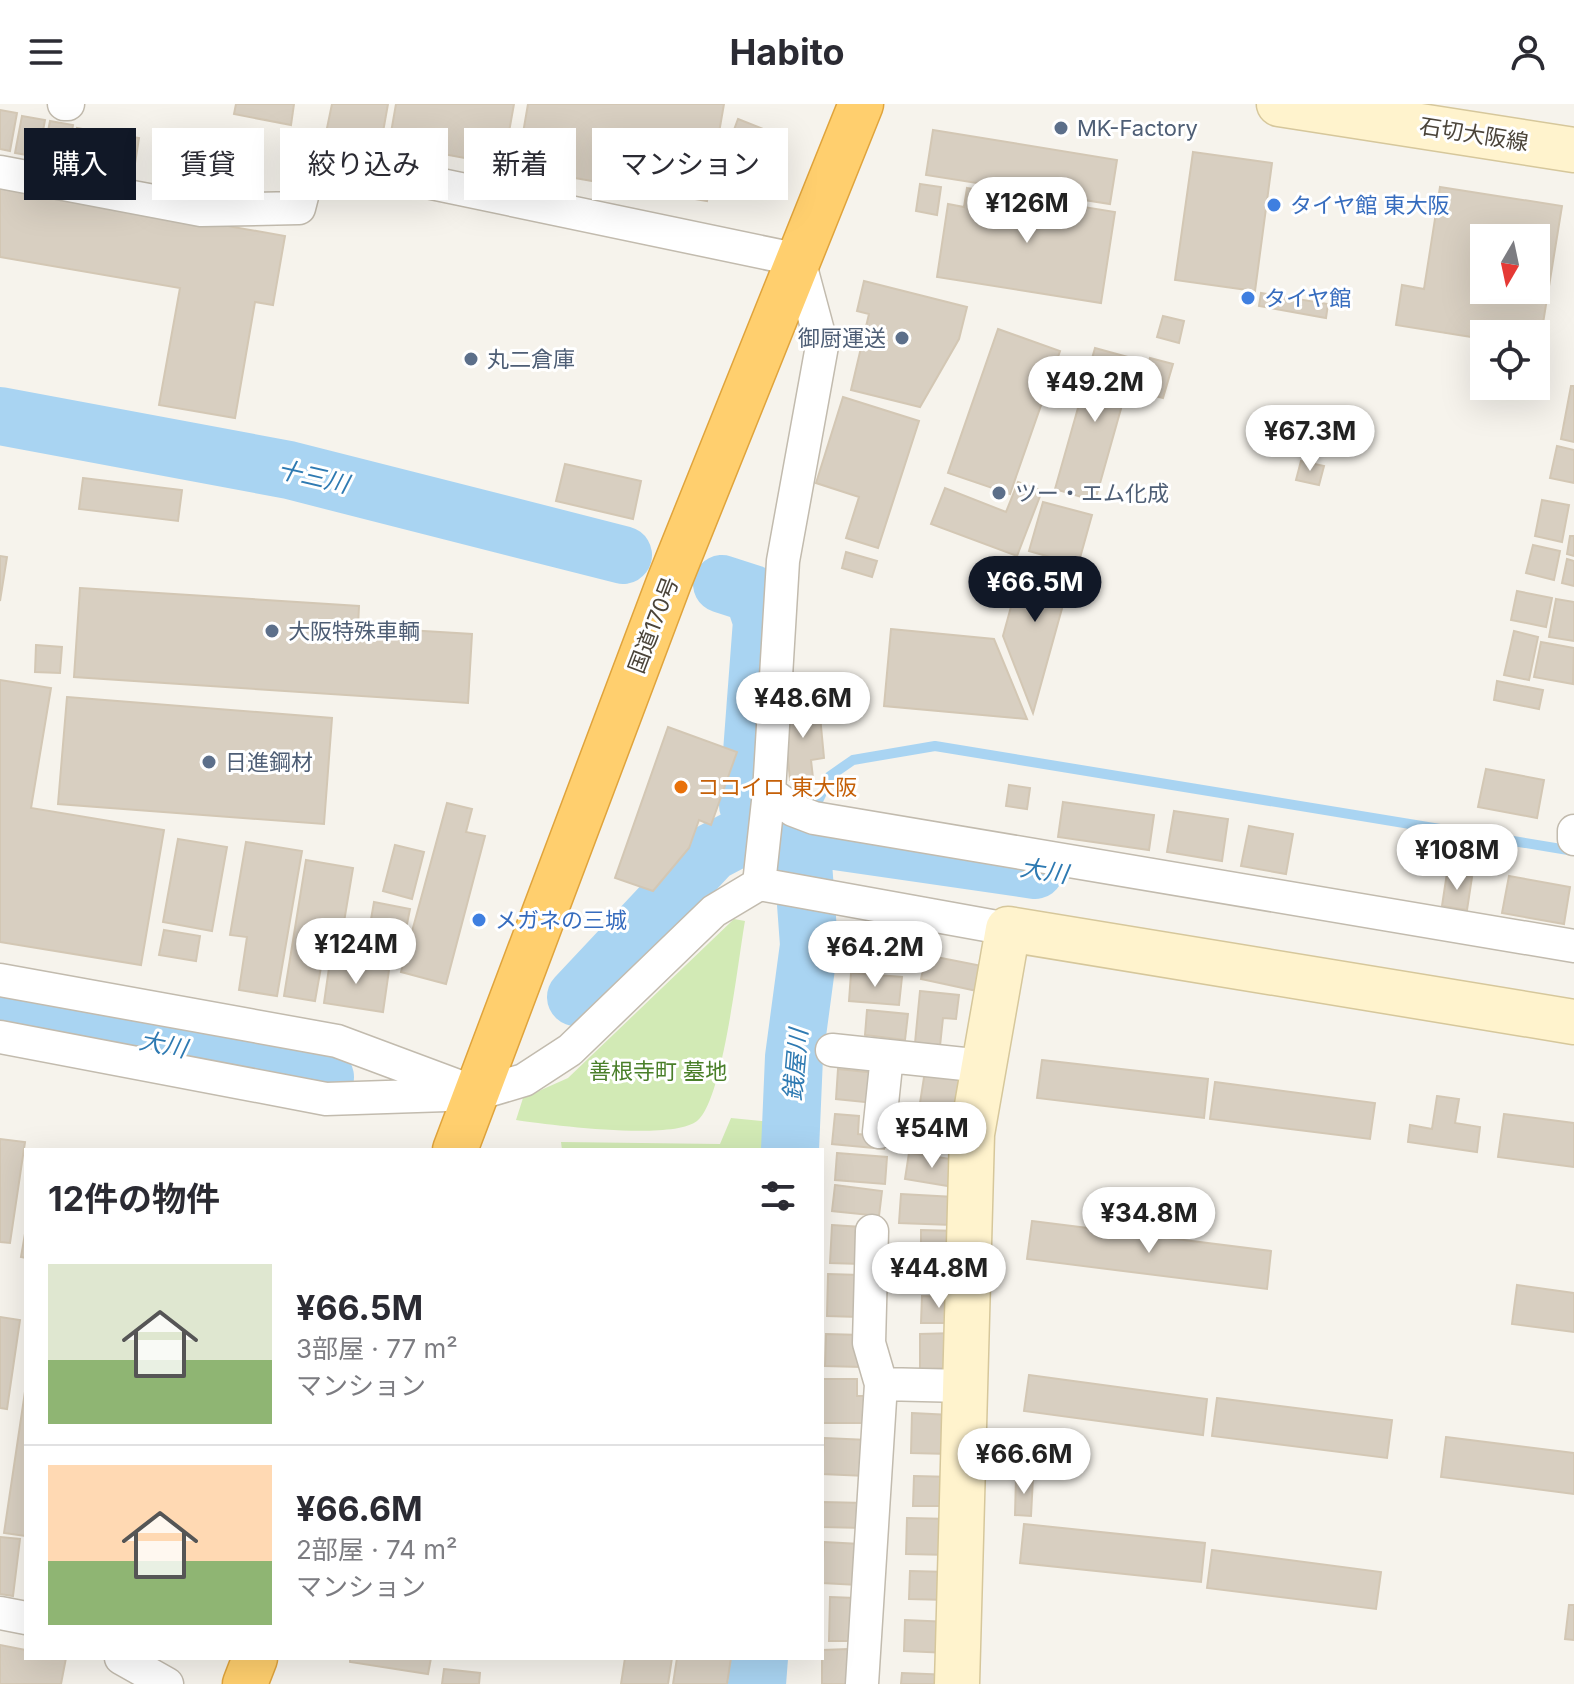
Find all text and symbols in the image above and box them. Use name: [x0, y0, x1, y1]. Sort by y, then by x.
icon: menu: [24, 30, 68, 74]
text: Habito: [729, 30, 845, 74]
icon: person: [1506, 30, 1550, 74]
street label: 石切大阪線: [1418, 113, 1530, 155]
place label: MK-Factory: [1077, 115, 1198, 141]
marker: MK-Factory: [1052, 119, 1070, 137]
chip: 購入: [24, 128, 136, 200]
chip: 賃貸: [152, 128, 264, 200]
chip: 絞り込み: [280, 128, 448, 200]
chip: 新着: [464, 128, 576, 200]
chip: マンション: [592, 128, 788, 200]
pin: ¥126M: [971, 177, 1083, 245]
text: ¥126M: [985, 187, 1069, 218]
place label: タイヤ館 東大阪: [1290, 192, 1450, 218]
marker: タイヤ館 東大阪: [1265, 196, 1283, 214]
north arrow: [1470, 224, 1550, 304]
map controls: [1470, 224, 1550, 400]
place label: タイヤ館: [1264, 285, 1351, 311]
marker: タイヤ館: [1239, 289, 1257, 307]
button: locate: [1470, 320, 1550, 400]
place label: 御厨運送: [798, 325, 886, 351]
marker: 御厨運送: [893, 329, 911, 347]
place label: 丸二倉庫: [487, 346, 575, 372]
marker: 丸二倉庫: [462, 350, 480, 368]
pin: ¥49.2M: [1030, 356, 1160, 424]
text: ¥49.2M: [1046, 366, 1144, 397]
pin: ¥67.3M: [1245, 405, 1375, 473]
text: ¥67.3M: [1264, 415, 1356, 446]
water label: 十三川: [275, 454, 354, 499]
place label: ツー・エム化成: [1015, 480, 1169, 506]
marker: ツー・エム化成: [990, 484, 1008, 502]
pin: ¥66.5M: [970, 556, 1100, 624]
text: ¥66.5M: [986, 566, 1084, 597]
street label: 国道170号: [623, 573, 683, 677]
place label: 大阪特殊車輌: [288, 618, 420, 644]
marker: 大阪特殊車輌: [263, 622, 281, 640]
pin: ¥48.6M: [738, 672, 868, 740]
text: ¥48.6M: [754, 682, 852, 713]
place label: 日進鋼材: [225, 749, 313, 775]
marker: 日進鋼材: [200, 753, 218, 771]
place label: ココイロ 東大阪: [697, 774, 857, 800]
marker: ココイロ 東大阪: [672, 778, 690, 796]
pin: ¥108M: [1401, 824, 1513, 892]
text: ¥108M: [1415, 834, 1499, 865]
water label: 大川: [1018, 852, 1073, 889]
place label: メガネの三城: [495, 907, 627, 933]
marker: メガネの三城: [470, 911, 488, 929]
pin: ¥124M: [300, 918, 412, 986]
pin: ¥64.2M: [810, 921, 940, 989]
text: ¥124M: [314, 928, 398, 959]
text: ¥64.2M: [826, 931, 924, 962]
water label: 銭屋川: [778, 1025, 813, 1102]
water label: 大川: [137, 1026, 192, 1064]
park label: 善根寺町 墓地: [589, 1058, 727, 1084]
pin: ¥54M: [885, 1102, 979, 1170]
text: ¥54M: [895, 1112, 969, 1143]
icon: filters: [756, 1174, 800, 1218]
text: 12件の物件: [48, 1178, 220, 1219]
pin: ¥34.8M: [1084, 1187, 1214, 1255]
text: ¥34.8M: [1100, 1197, 1198, 1228]
pin: ¥44.8M: [874, 1242, 1004, 1310]
text: ¥44.8M: [890, 1252, 988, 1283]
text: ¥66.5M: [296, 1287, 423, 1328]
icon: home: [112, 1296, 208, 1392]
text: 3部屋 · 77 m²: [296, 1333, 458, 1364]
text: マンション: [296, 1370, 426, 1401]
pin: ¥66.6M: [959, 1428, 1089, 1496]
text: ¥66.6M: [976, 1438, 1072, 1469]
text: ¥66.6M: [296, 1488, 423, 1529]
icon: home: [112, 1497, 208, 1593]
text: 2部屋 · 74 m²: [296, 1534, 458, 1565]
text: マンション: [296, 1571, 426, 1602]

